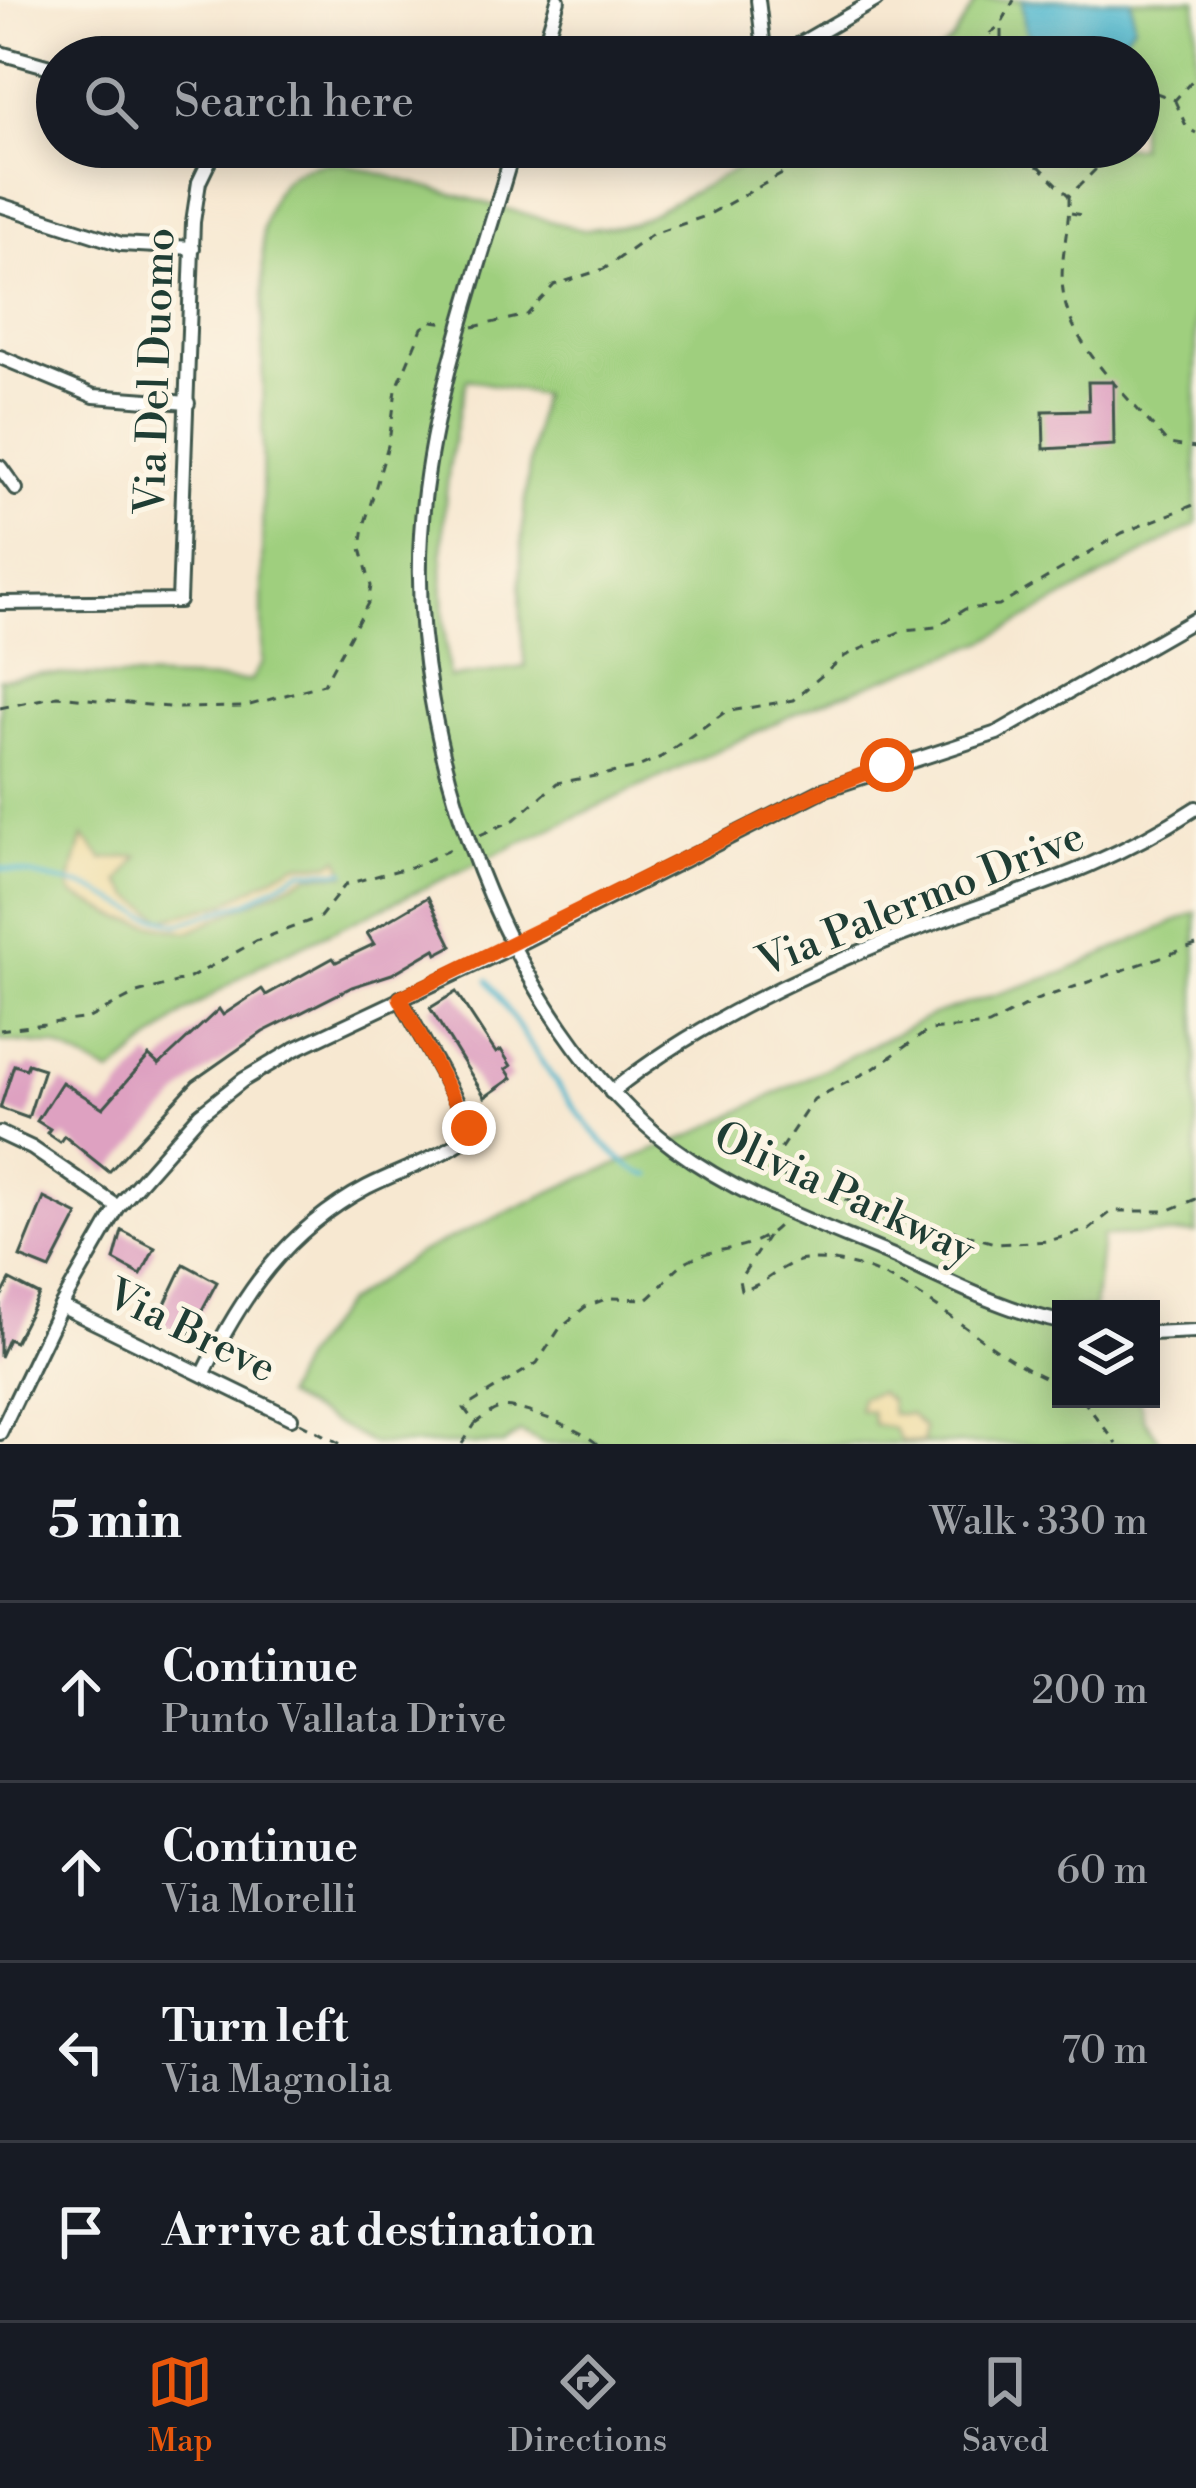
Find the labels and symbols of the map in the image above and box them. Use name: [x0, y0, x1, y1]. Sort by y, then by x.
street label: Via Del Duomo: [124, 227, 187, 516]
route start: [860, 738, 914, 792]
street label: Via Palermo Drive: [749, 810, 1092, 990]
route end: [442, 1101, 496, 1155]
street label: Olivia Parkway: [705, 1110, 983, 1279]
street label: Via Breve: [97, 1268, 284, 1396]

